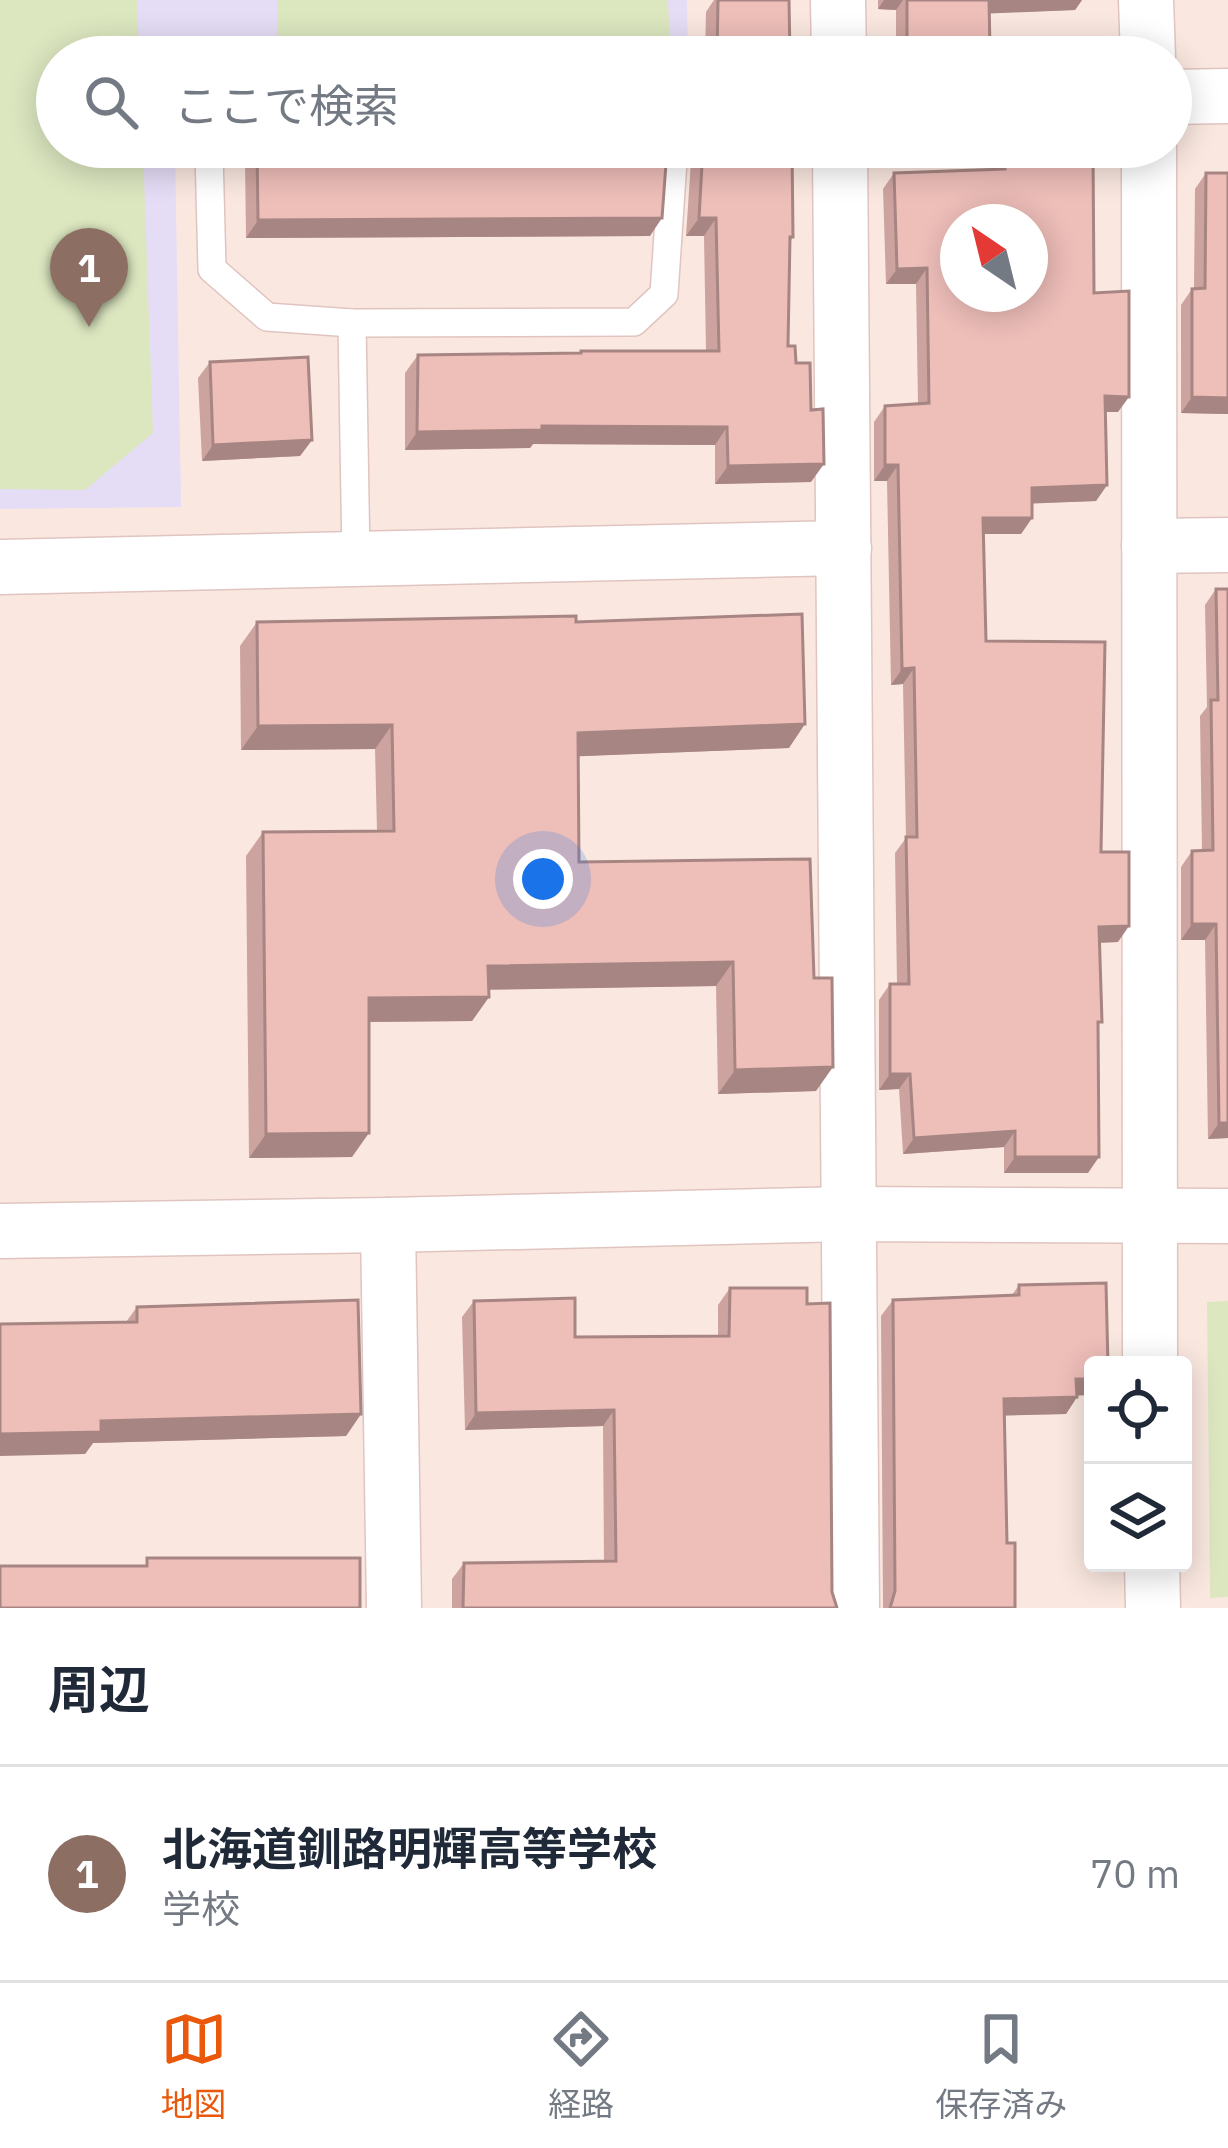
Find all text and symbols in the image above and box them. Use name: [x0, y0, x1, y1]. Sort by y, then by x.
search box: [36, 36, 1192, 168]
icon: search: [78, 69, 144, 135]
text: ここで検索: [174, 76, 399, 134]
north arrow: [940, 204, 1048, 312]
pin: 1: [50, 228, 128, 327]
your location: [513, 849, 573, 909]
map controls: [1084, 1356, 1192, 1572]
button: locate: [1084, 1356, 1192, 1464]
button: layers: [1084, 1464, 1192, 1572]
text: 周辺: [48, 1656, 150, 1722]
text: 北海道釧路明輝高等学校: [162, 1819, 657, 1877]
text: 1: [75, 1848, 99, 1899]
text: 70 m: [1090, 1848, 1180, 1899]
text: 学校: [162, 1883, 240, 1934]
tab: 地図: [161, 2006, 227, 2126]
tab: 経路: [548, 2006, 614, 2126]
tab: 保存済み: [935, 2006, 1067, 2126]

